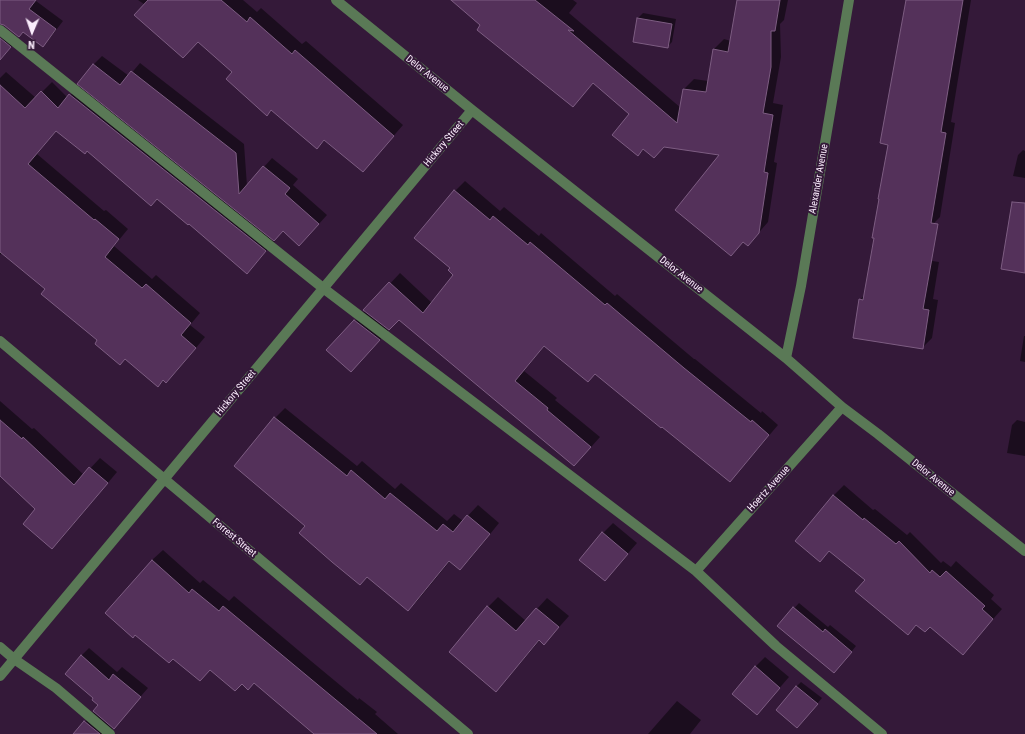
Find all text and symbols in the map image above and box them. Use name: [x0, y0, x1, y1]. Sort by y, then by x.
north arrow: [12, 12, 52, 52]
text: N: [28, 38, 35, 51]
street label: Delor Avenue: [403, 53, 451, 95]
street label: Hickory Street: [422, 119, 466, 169]
street label: Alexander Avenue: [807, 143, 831, 215]
street label: Delor Avenue: [657, 254, 705, 296]
street label: Hickory Street: [214, 368, 258, 418]
street label: Delor Avenue: [909, 457, 957, 499]
street label: Hoertz Avenue: [745, 464, 793, 514]
street label: Forrest Street: [210, 516, 258, 560]

